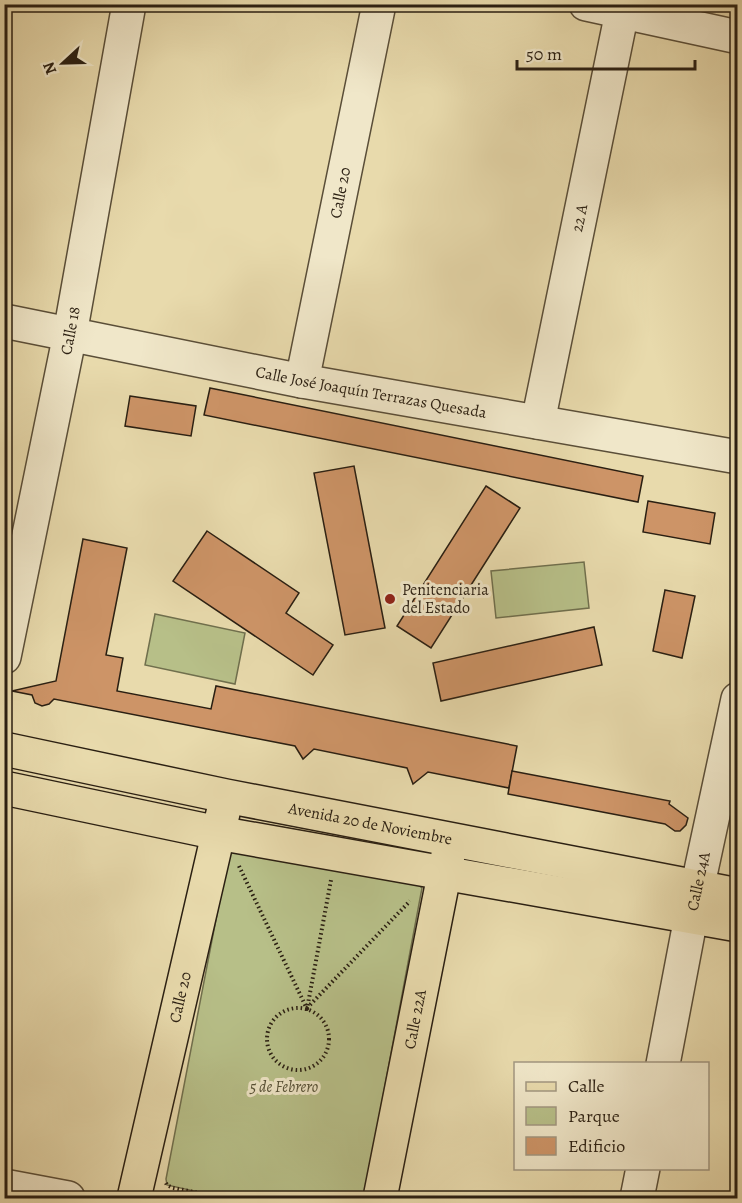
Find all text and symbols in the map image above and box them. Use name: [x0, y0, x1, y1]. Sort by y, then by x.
north arrow: [33, 33, 93, 93]
scale bar: [517, 33, 696, 71]
text: 50 m: [526, 42, 562, 66]
text: N: [38, 58, 62, 78]
street label: Calle 20: [324, 165, 356, 220]
street label: 22 A: [566, 202, 593, 234]
street label: Calle 18: [55, 305, 86, 357]
street label: Calle José Joaquín Terrazas Quesada: [254, 361, 489, 424]
place label: Penitenciaria del Estado: [402, 579, 489, 619]
marker: Penitenciaria del Estado: [383, 592, 397, 606]
street label: Avenida 20 de Noviembre: [286, 797, 454, 850]
street label: Calle 24A: [682, 849, 716, 913]
street label: Calle 20: [164, 970, 197, 1025]
street label: Calle 22A: [399, 987, 432, 1051]
legend: [514, 1062, 709, 1170]
text: Calle: [568, 1074, 605, 1098]
park label: 5 de Febrero: [249, 1076, 318, 1098]
text: Parque: [568, 1104, 620, 1128]
text: Edificio: [568, 1134, 625, 1158]

